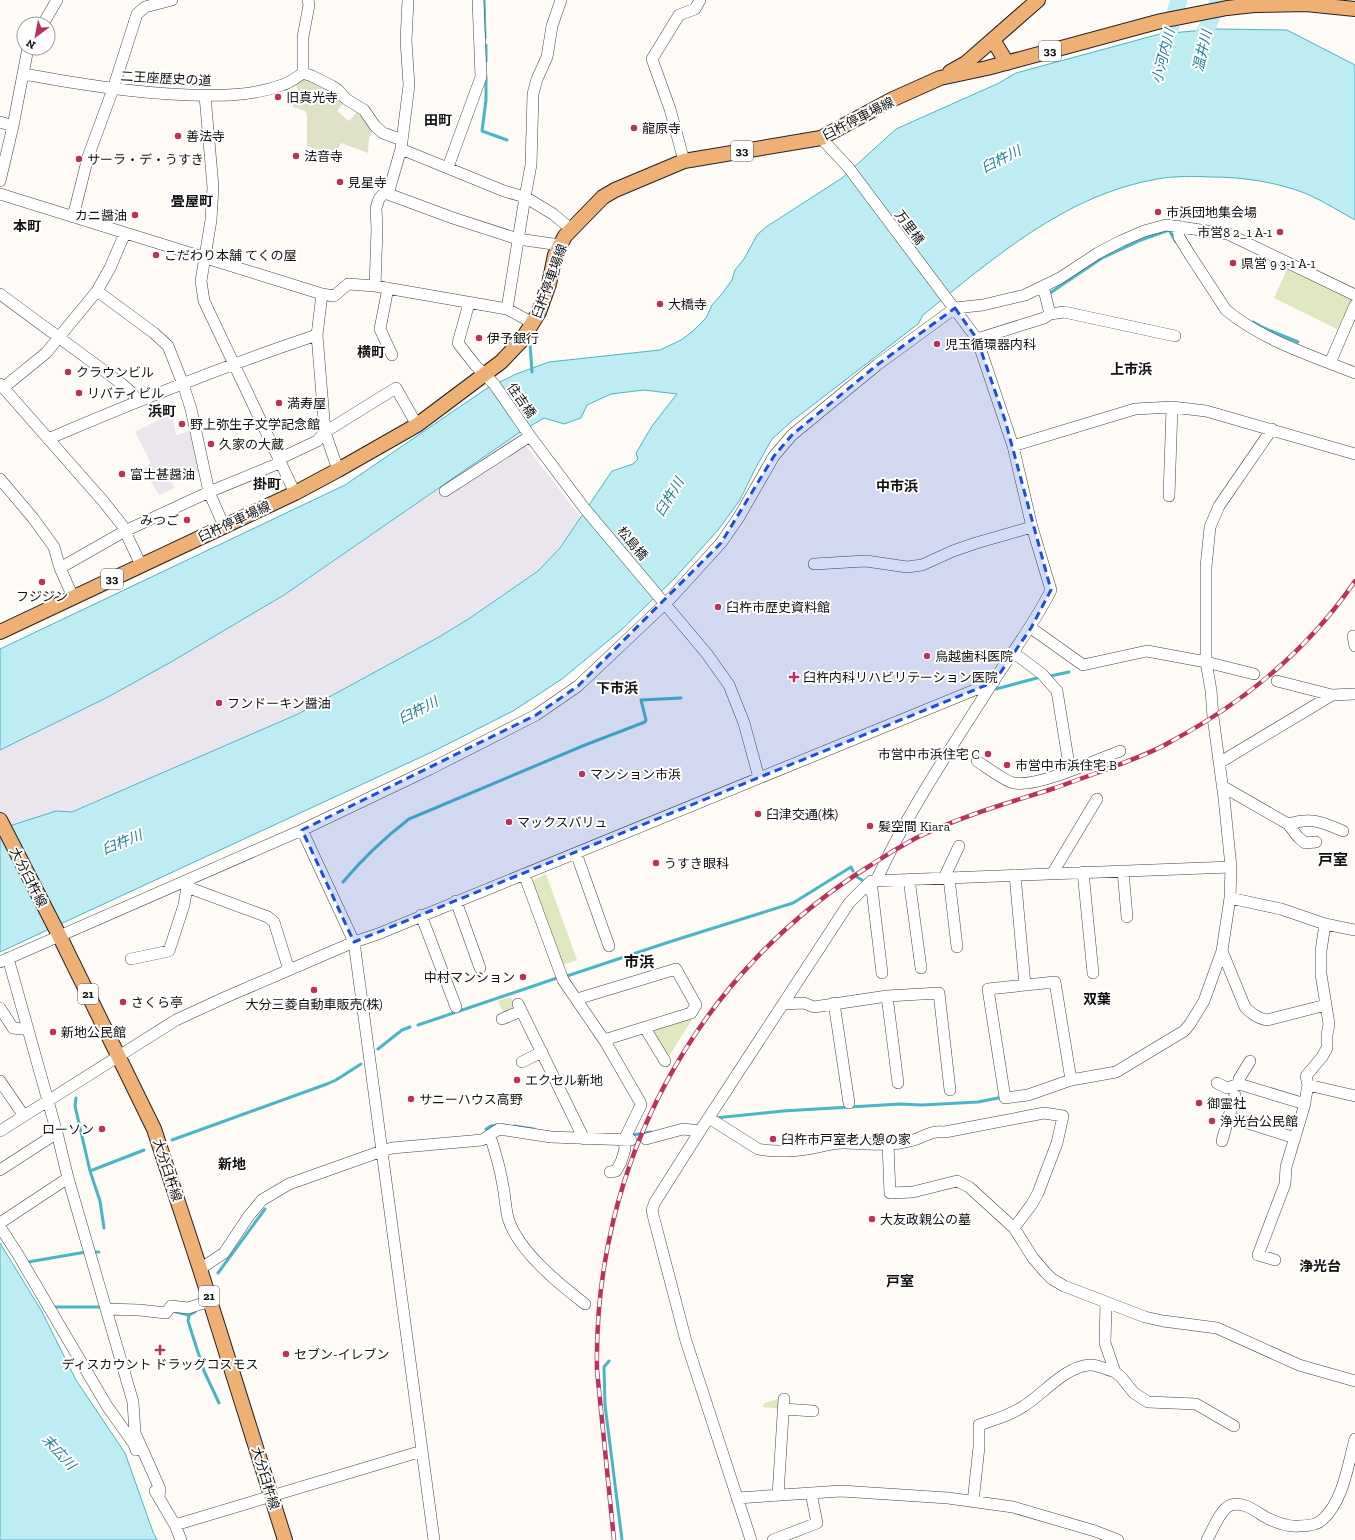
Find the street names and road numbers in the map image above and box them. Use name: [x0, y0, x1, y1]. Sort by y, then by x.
road number: 33: [1039, 41, 1061, 61]
street label: 二王座歴史の道: [120, 69, 212, 88]
street label: 臼杵停車場線: [820, 94, 896, 143]
road number: 33: [731, 141, 753, 161]
street label: 万里橋: [892, 207, 927, 247]
street label: 臼杵停車場線: [529, 242, 570, 320]
street label: 住吉橋: [504, 380, 539, 421]
street label: 臼杵停車場線: [196, 498, 273, 545]
street label: 松島橋: [614, 524, 651, 563]
road number: 33: [101, 569, 123, 589]
street label: 大分臼杵線: [7, 845, 50, 910]
road number: 21: [78, 984, 98, 1004]
street label: 大分臼杵線: [150, 1137, 185, 1203]
road number: 21: [199, 1286, 219, 1306]
street label: 大分臼杵線: [249, 1445, 282, 1511]

